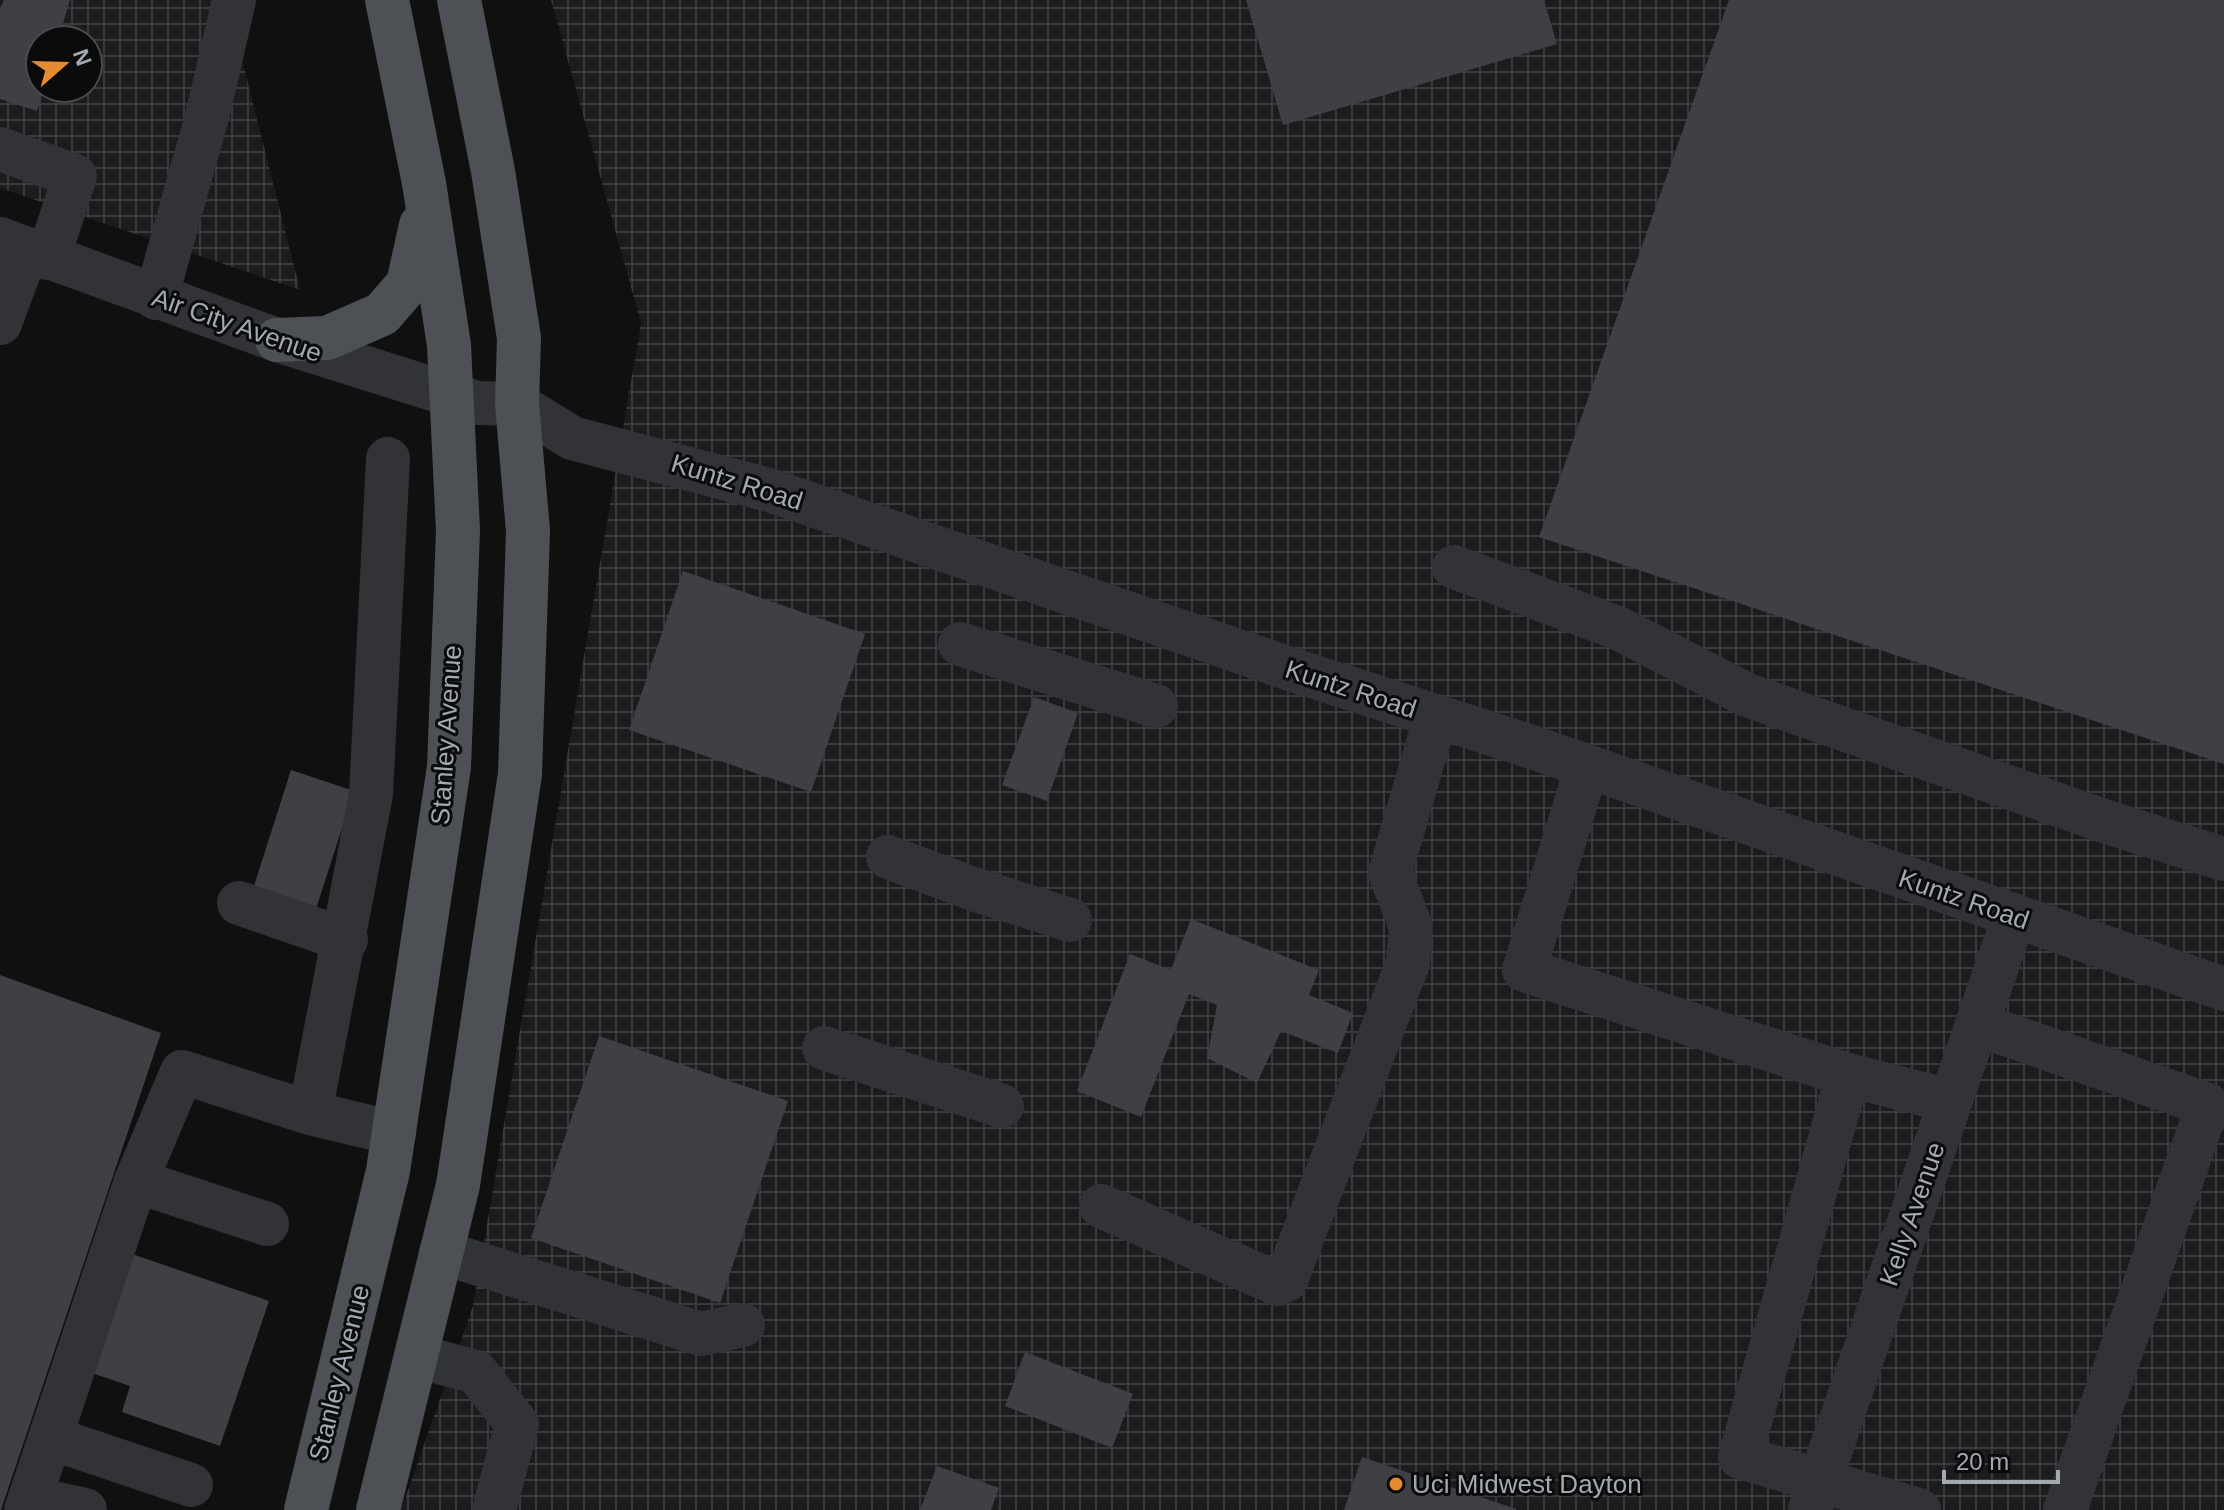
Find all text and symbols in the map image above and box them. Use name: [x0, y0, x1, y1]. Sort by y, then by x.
north arrow: [24, 24, 104, 104]
text: N: [68, 46, 97, 69]
street label: Air City Avenue: [148, 282, 326, 368]
street label: Kuntz Road: [668, 448, 806, 516]
street label: Stanley Avenue: [425, 644, 467, 826]
street label: Kuntz Road: [1282, 654, 1420, 724]
street label: Kuntz Road: [1895, 863, 2033, 935]
street label: Kelly Avenue: [1873, 1138, 1951, 1290]
street label: Stanley Avenue: [303, 1282, 375, 1464]
scale bar: [1944, 1434, 2058, 1484]
text: 20 m: [1956, 1448, 2009, 1475]
place label: Uci Midwest Dayton: [1412, 1469, 1642, 1499]
marker: Uci Midwest Dayton: [1387, 1475, 1405, 1493]

